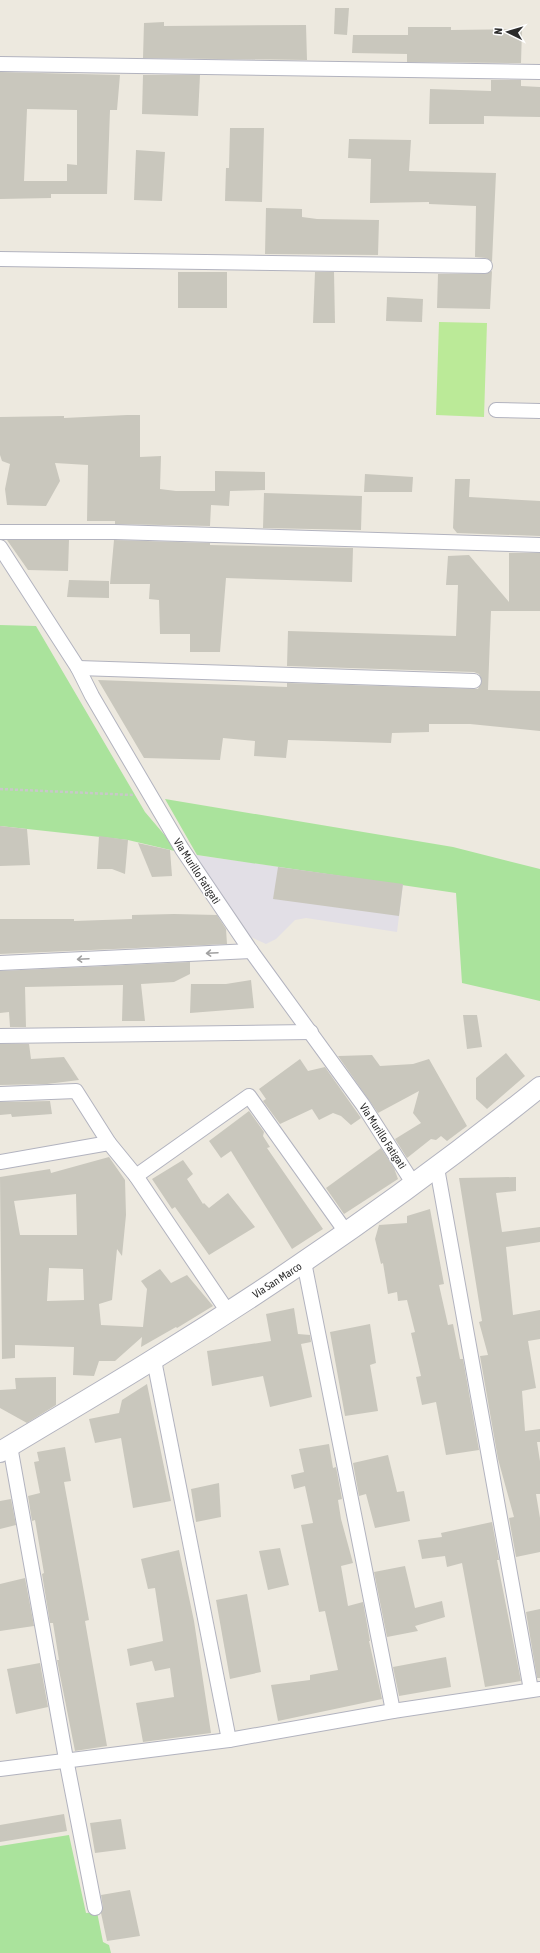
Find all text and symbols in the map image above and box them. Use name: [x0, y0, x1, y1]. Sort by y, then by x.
north arrow: [488, 12, 528, 52]
text: N: [492, 27, 504, 35]
street label: Via Murillo Fatigati: [171, 836, 223, 906]
one-way arrow: [206, 949, 219, 956]
one-way arrow: [77, 955, 90, 962]
street label: Via Murillo Fatigati: [357, 1101, 409, 1171]
street label: Via San Marco: [250, 1260, 304, 1300]

